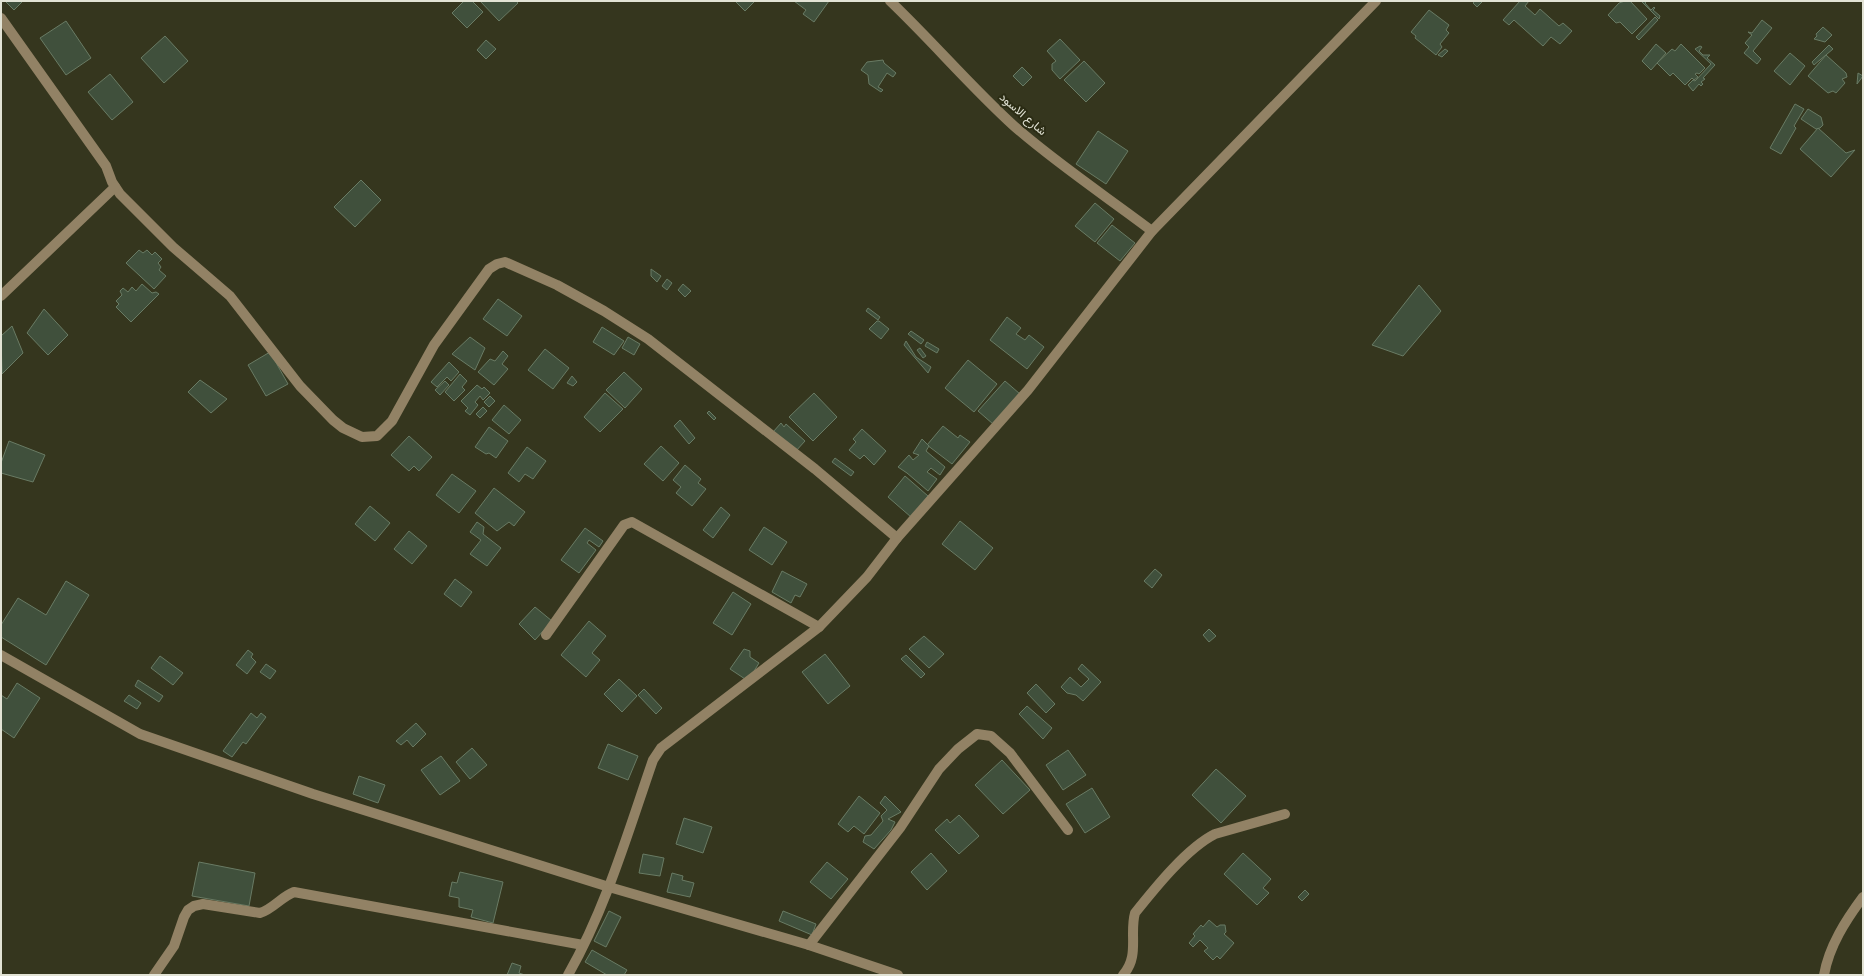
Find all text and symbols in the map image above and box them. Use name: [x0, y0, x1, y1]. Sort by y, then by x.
street label: شارع الاسود: [995, 90, 1049, 140]

